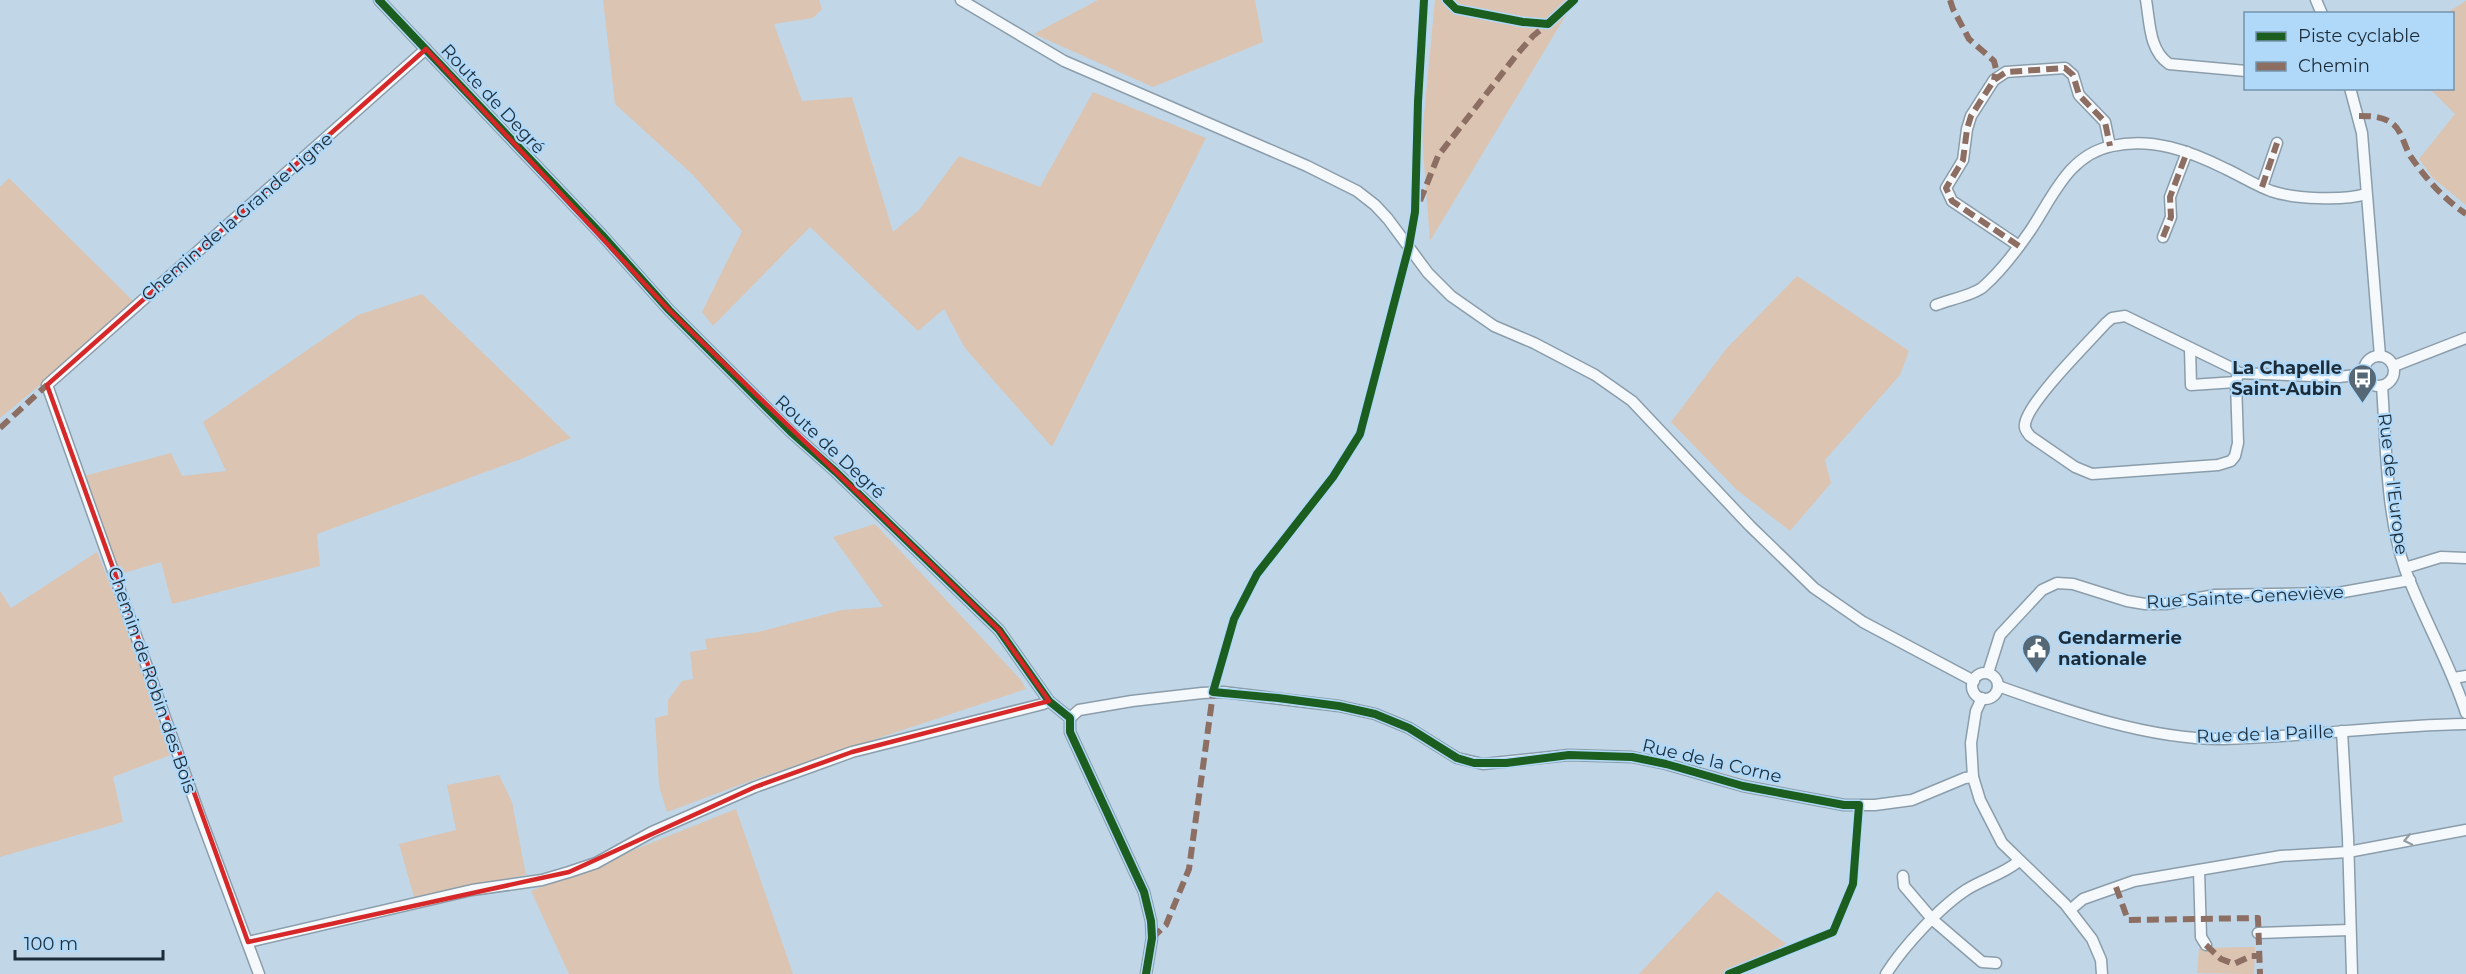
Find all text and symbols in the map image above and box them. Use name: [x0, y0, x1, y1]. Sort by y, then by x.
legend: [2244, 12, 2454, 90]
text: Piste cyclable: [2298, 25, 2420, 47]
street label: Route de Degré: [436, 39, 550, 159]
text: Chemin: [2298, 55, 2370, 77]
street label: Chemin de la Grande Ligne: [137, 128, 337, 306]
place label: La Chapelle Saint-Aubin: [2231, 357, 2342, 400]
bus stop icon: La Chapelle Saint-Aubin: [2347, 362, 2379, 404]
street label: Route de Degré: [770, 390, 890, 504]
street label: Rue de l'Europe: [2373, 412, 2413, 556]
street label: Chemin de Robin des Bois: [103, 564, 201, 796]
street label: Rue Sainte-Geneviève: [2146, 581, 2344, 613]
place label: Gendarmerie nationale: [2058, 627, 2182, 670]
public building icon: Gendarmerie nationale: [2021, 632, 2053, 674]
street label: Rue de la Paille: [2196, 721, 2334, 747]
street label: Rue de la Corne: [1640, 734, 1784, 788]
one-way arrow: [2404, 833, 2414, 846]
scale bar: [15, 923, 164, 961]
text: 100 m: [24, 933, 78, 955]

